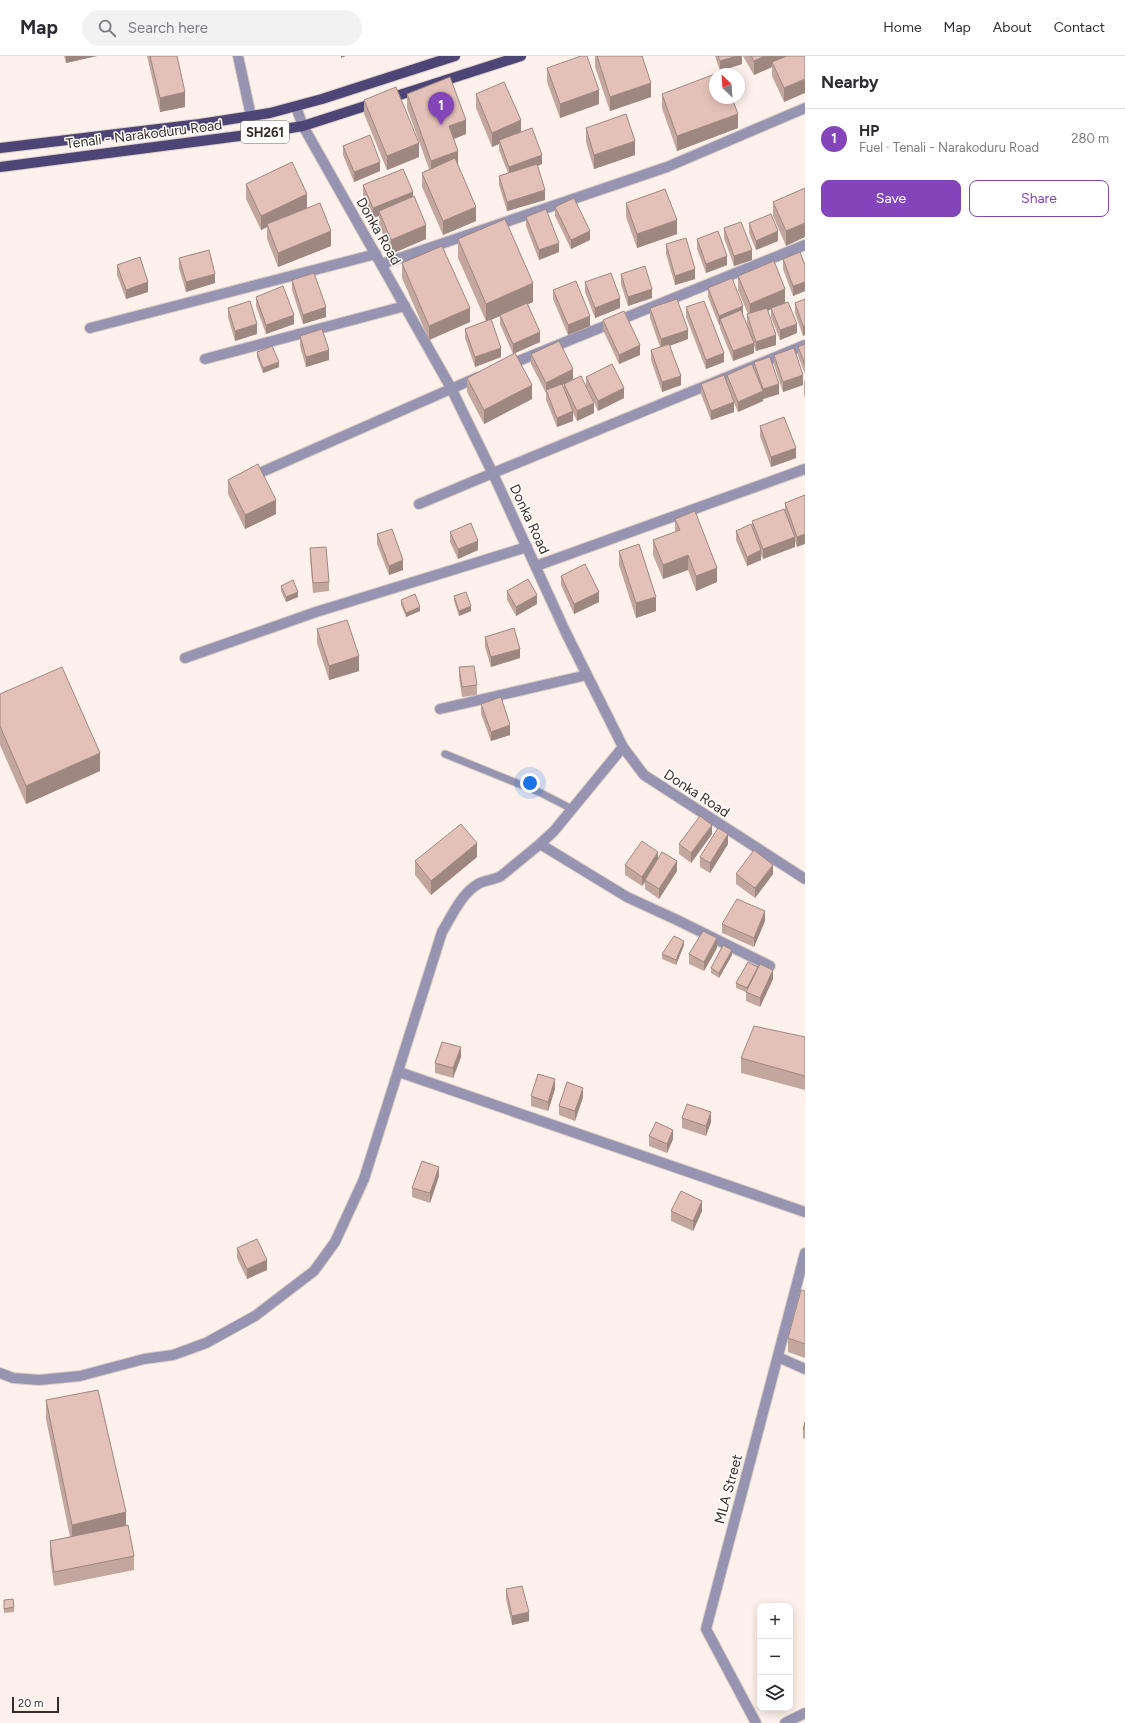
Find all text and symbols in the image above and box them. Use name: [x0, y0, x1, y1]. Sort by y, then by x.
search box: [82, 10, 362, 46]
text: Map: [20, 16, 58, 39]
icon: search: [96, 17, 118, 39]
text: Search here: [128, 19, 208, 37]
text: Home: [883, 19, 922, 36]
text: Map: [944, 19, 971, 36]
text: About: [993, 19, 1032, 36]
text: Contact: [1054, 19, 1105, 36]
north arrow: [709, 68, 745, 104]
text: Nearby: [821, 72, 879, 92]
pin: 1: [428, 92, 454, 125]
street label: Tenali - Narakoduru Road: [65, 116, 223, 153]
road number: SH261: [241, 121, 289, 143]
text: HP: [859, 122, 879, 140]
text: 1: [831, 131, 837, 146]
text: 280 m: [1071, 131, 1109, 146]
text: Fuel · Tenali - Narakoduru Road: [859, 140, 1039, 155]
button: Save: [821, 180, 961, 217]
button: Share: [969, 180, 1109, 217]
street label: Donka Road: [352, 195, 405, 268]
street label: Donka Road: [506, 482, 553, 557]
street label: Donka Road: [661, 766, 733, 821]
your location: [520, 773, 540, 793]
street label: MLA Street: [711, 1453, 746, 1526]
map controls: [757, 1603, 793, 1711]
button: +: [757, 1603, 793, 1639]
button: −: [757, 1639, 793, 1675]
button: layers: [757, 1675, 793, 1711]
scale bar: [12, 1695, 59, 1714]
text: 20 m: [18, 1697, 43, 1710]

